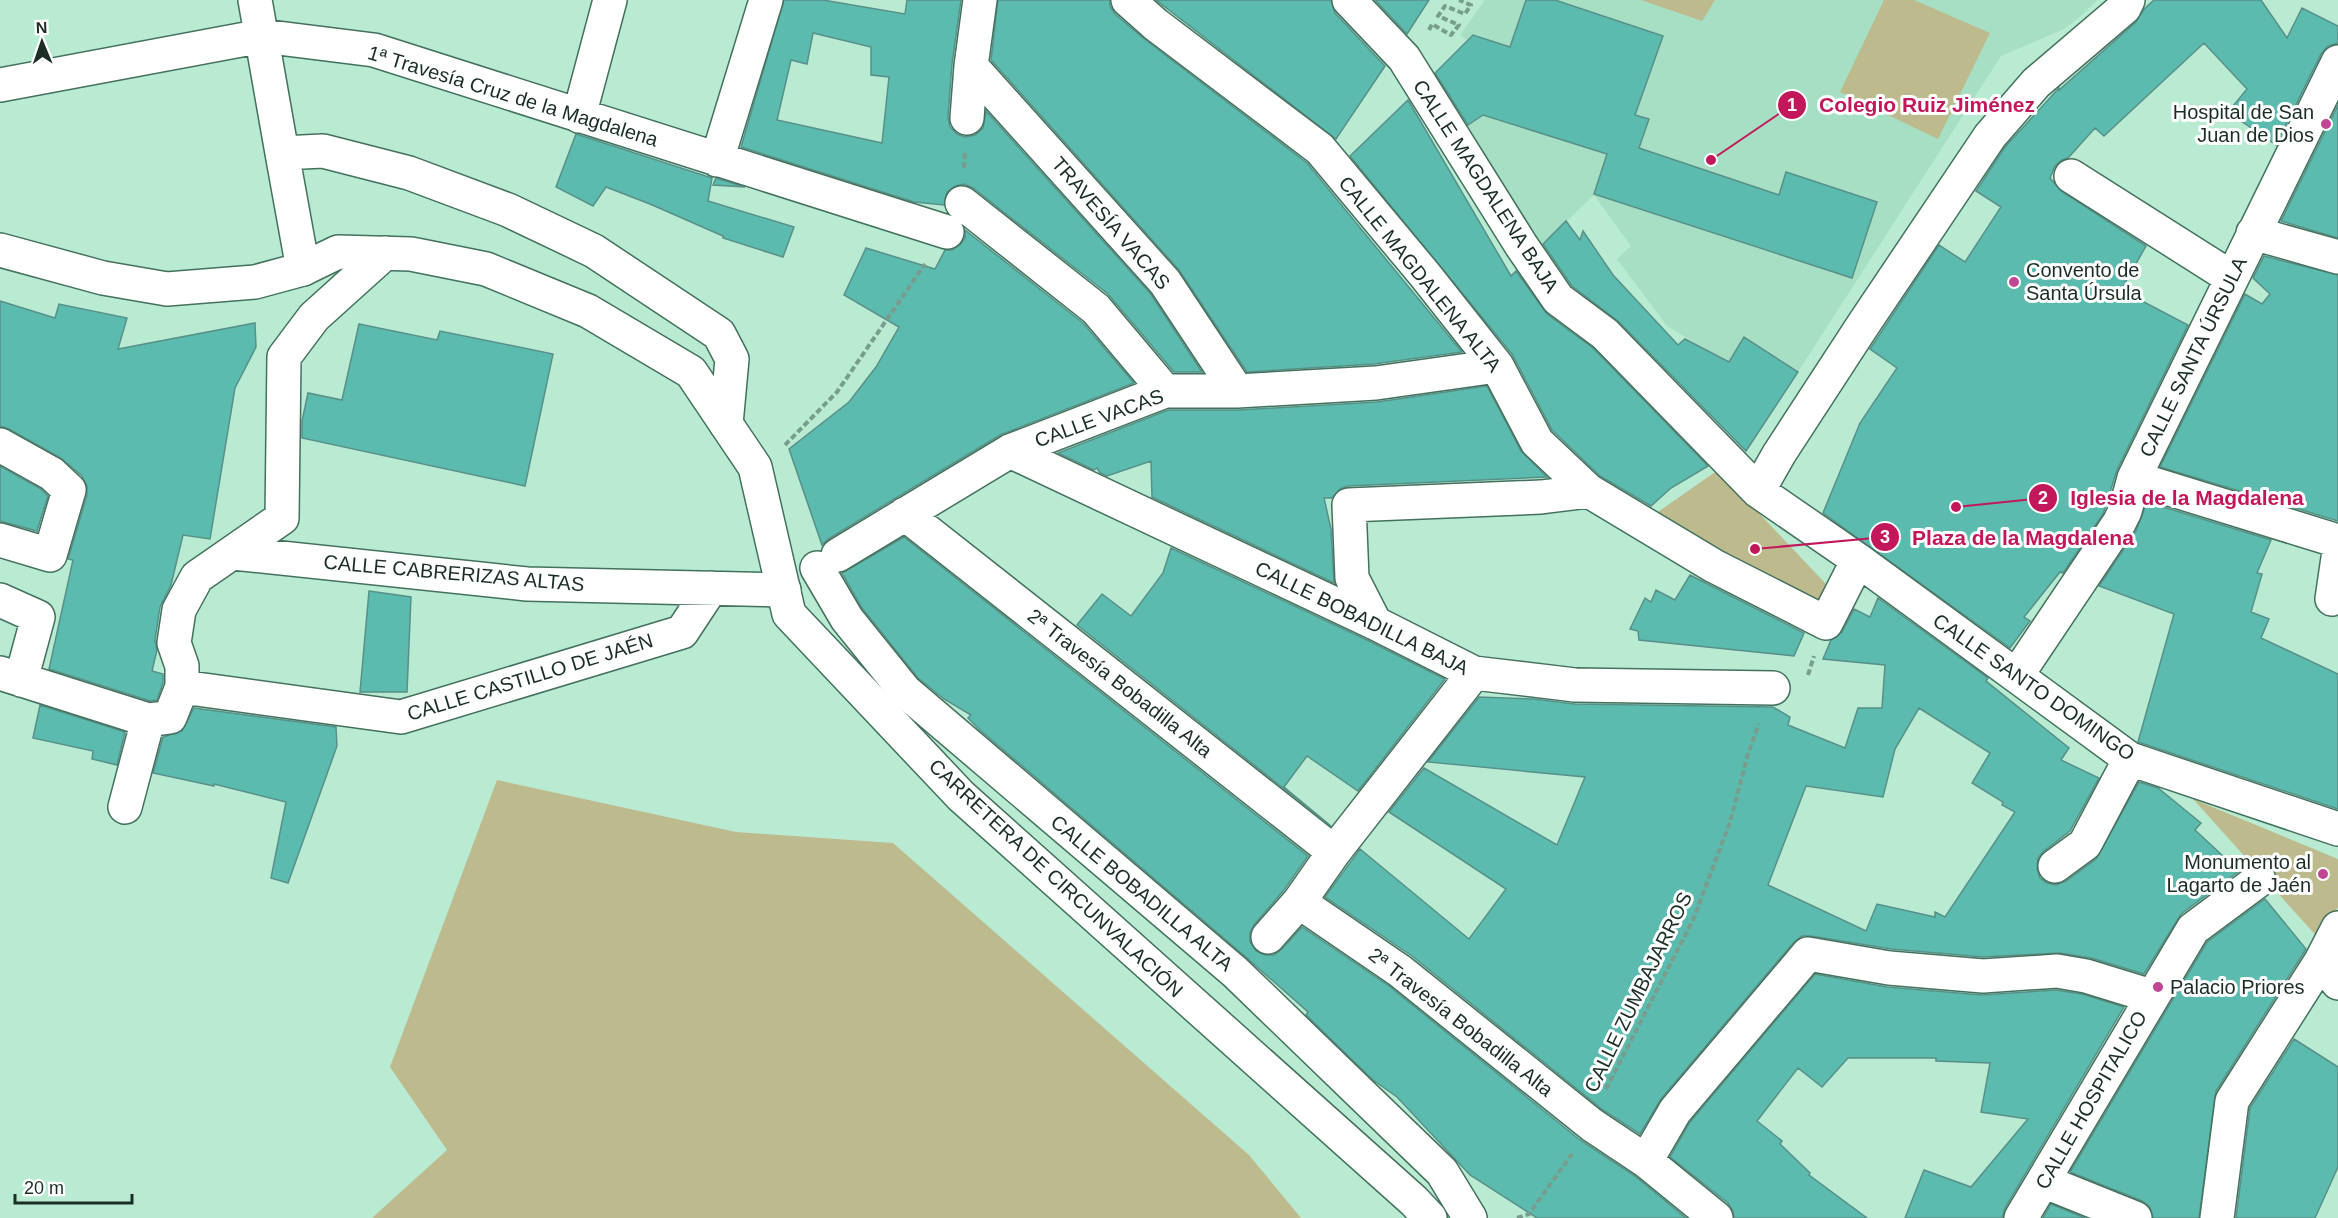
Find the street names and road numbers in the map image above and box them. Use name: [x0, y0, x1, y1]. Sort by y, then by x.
street label: 1ª Travesía Cruz de la Magdalena: [365, 41, 661, 151]
street label: CALLE MAGDALENA BAJA: [1409, 76, 1563, 297]
street label: TRAVESÍA VACAS: [1048, 152, 1174, 294]
street label: CALLE MAGDALENA ALTA: [1334, 172, 1506, 377]
street label: CALLE SANTA ÚRSULA: [2135, 253, 2251, 461]
street label: CALLE VACAS: [1032, 385, 1166, 451]
street label: CALLE CABRERIZAS ALTAS: [323, 551, 585, 595]
street label: CALLE BOBADILLA BAJA: [1252, 557, 1473, 680]
street label: 2ª Travesía Bobadilla Alta: [1024, 604, 1217, 762]
street label: CALLE SANTO DOMINGO: [1929, 609, 2139, 765]
street label: CALLE CASTILLO DE JAÉN: [405, 629, 655, 725]
street label: CARRETERA DE CIRCUNVALACIÓN: [925, 755, 1187, 1001]
street label: CALLE BOBADILLA ALTA: [1047, 810, 1238, 976]
street label: CALLE ZUMBAJARROS: [1580, 888, 1696, 1096]
street label: 2ª Travesía Bobadilla Alta: [1365, 943, 1558, 1101]
street label: CALLE HOSPITALICO: [2031, 1007, 2151, 1193]

